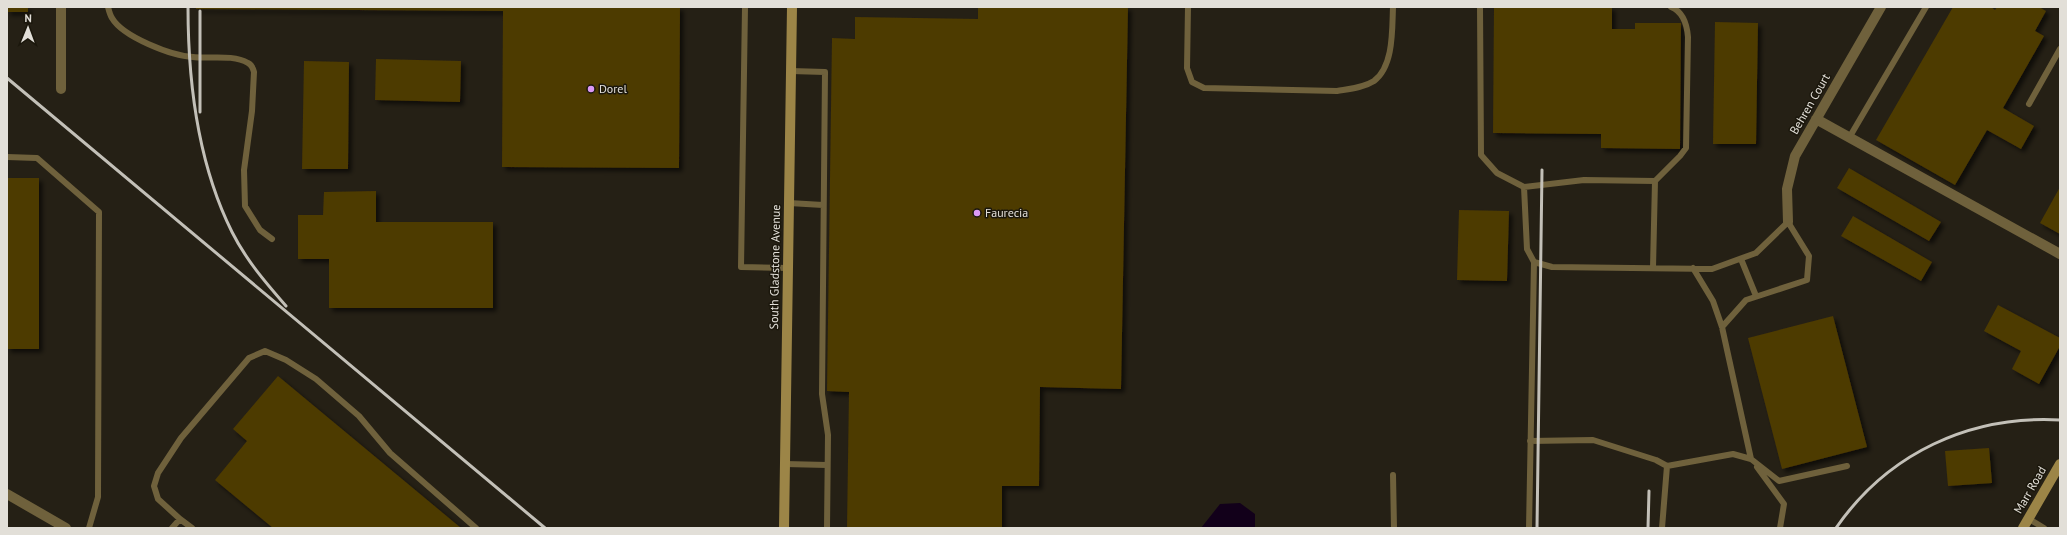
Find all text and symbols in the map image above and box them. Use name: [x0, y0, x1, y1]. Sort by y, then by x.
north arrow: [8, 8, 48, 48]
text: N: [24, 11, 32, 25]
street label: Behren Court: [1786, 71, 1833, 137]
place label: Dorel: [599, 81, 627, 96]
marker: Dorel: [586, 84, 596, 94]
street label: South Gladstone Avenue: [766, 204, 783, 329]
place label: Faurecia: [985, 205, 1028, 220]
marker: Faurecia: [972, 208, 982, 218]
street label: Marr Road: [2010, 463, 2049, 516]

